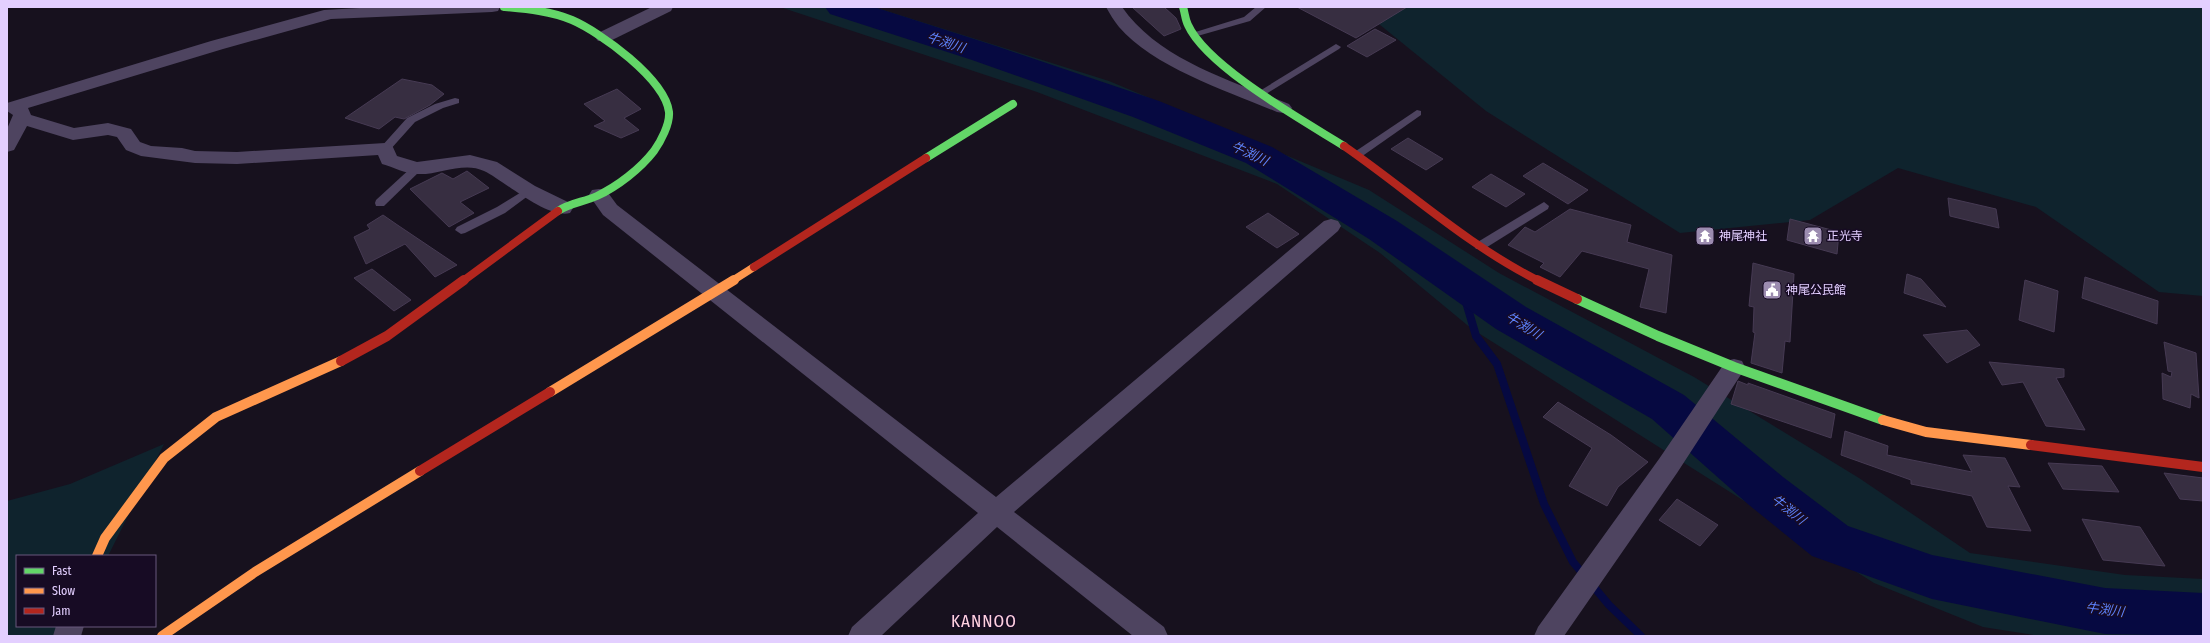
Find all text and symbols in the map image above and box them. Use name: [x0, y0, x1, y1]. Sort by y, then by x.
water label: 牛渕川: [925, 29, 969, 56]
water label: 牛渕川: [1229, 138, 1272, 169]
temple icon: 神尾神社: [1694, 225, 1716, 247]
temple icon: 正光寺: [1802, 225, 1824, 247]
place label: 神尾神社: [1719, 229, 1767, 243]
place label: 正光寺: [1827, 229, 1863, 243]
public building icon: 神尾公民館: [1761, 279, 1783, 301]
place label: 神尾公民館: [1786, 283, 1846, 297]
water label: 牛渕川: [1503, 309, 1546, 343]
water label: 牛渕川: [1769, 491, 1810, 529]
legend: [16, 555, 156, 627]
text: Fast: [52, 564, 71, 578]
text: Slow: [52, 584, 75, 598]
water label: 牛渕川: [2085, 600, 2127, 620]
text: Jam: [52, 604, 70, 618]
district label: KANNOO: [951, 611, 1017, 632]

